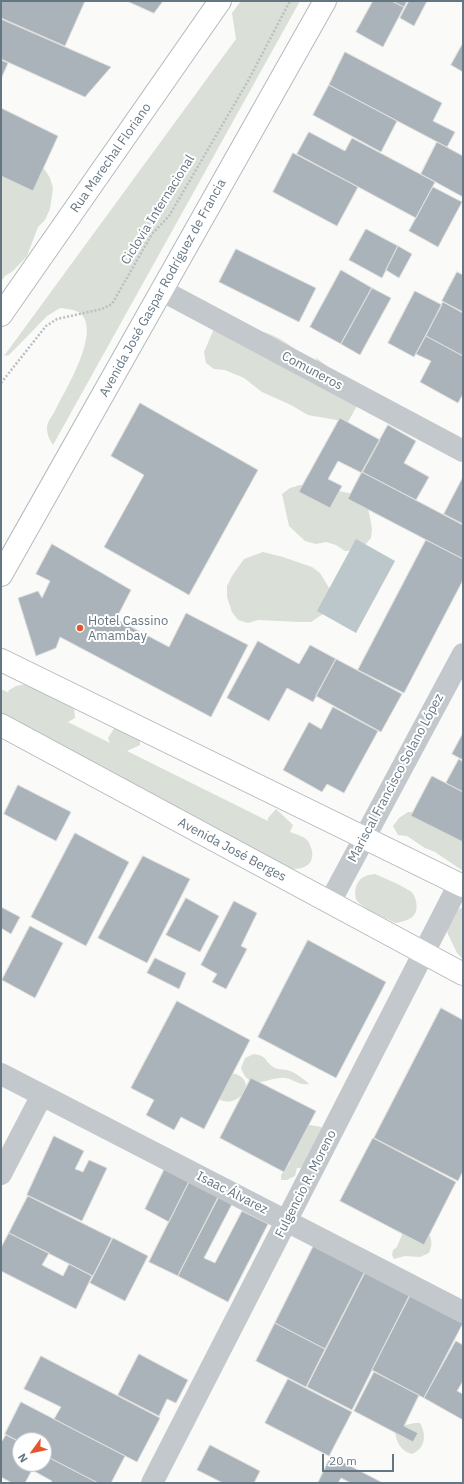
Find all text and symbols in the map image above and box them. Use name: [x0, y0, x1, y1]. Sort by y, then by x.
street label: Rua Marechal Floriano: [67, 100, 155, 216]
street label: Ciclovia Internacional: [118, 152, 198, 268]
street label: Avenida José Gaspar Rodríguez de Francia: [96, 176, 230, 400]
street label: Comuneros: [279, 348, 345, 394]
place label: Hotel Cassino Amambay: [88, 613, 168, 644]
marker: Hotel Cassino Amambay: [75, 623, 85, 633]
street label: Mariscal Francisco Solano López: [345, 691, 447, 865]
street label: Avenida José Berges: [175, 815, 289, 885]
street label: Fulgencio R. Moreno: [272, 1128, 340, 1240]
street label: Isaac Álvarez: [194, 1168, 270, 1218]
north arrow: [12, 1432, 52, 1472]
scale bar: [324, 1446, 396, 1472]
text: N: [15, 1451, 31, 1465]
text: 20 m: [329, 1453, 357, 1468]

